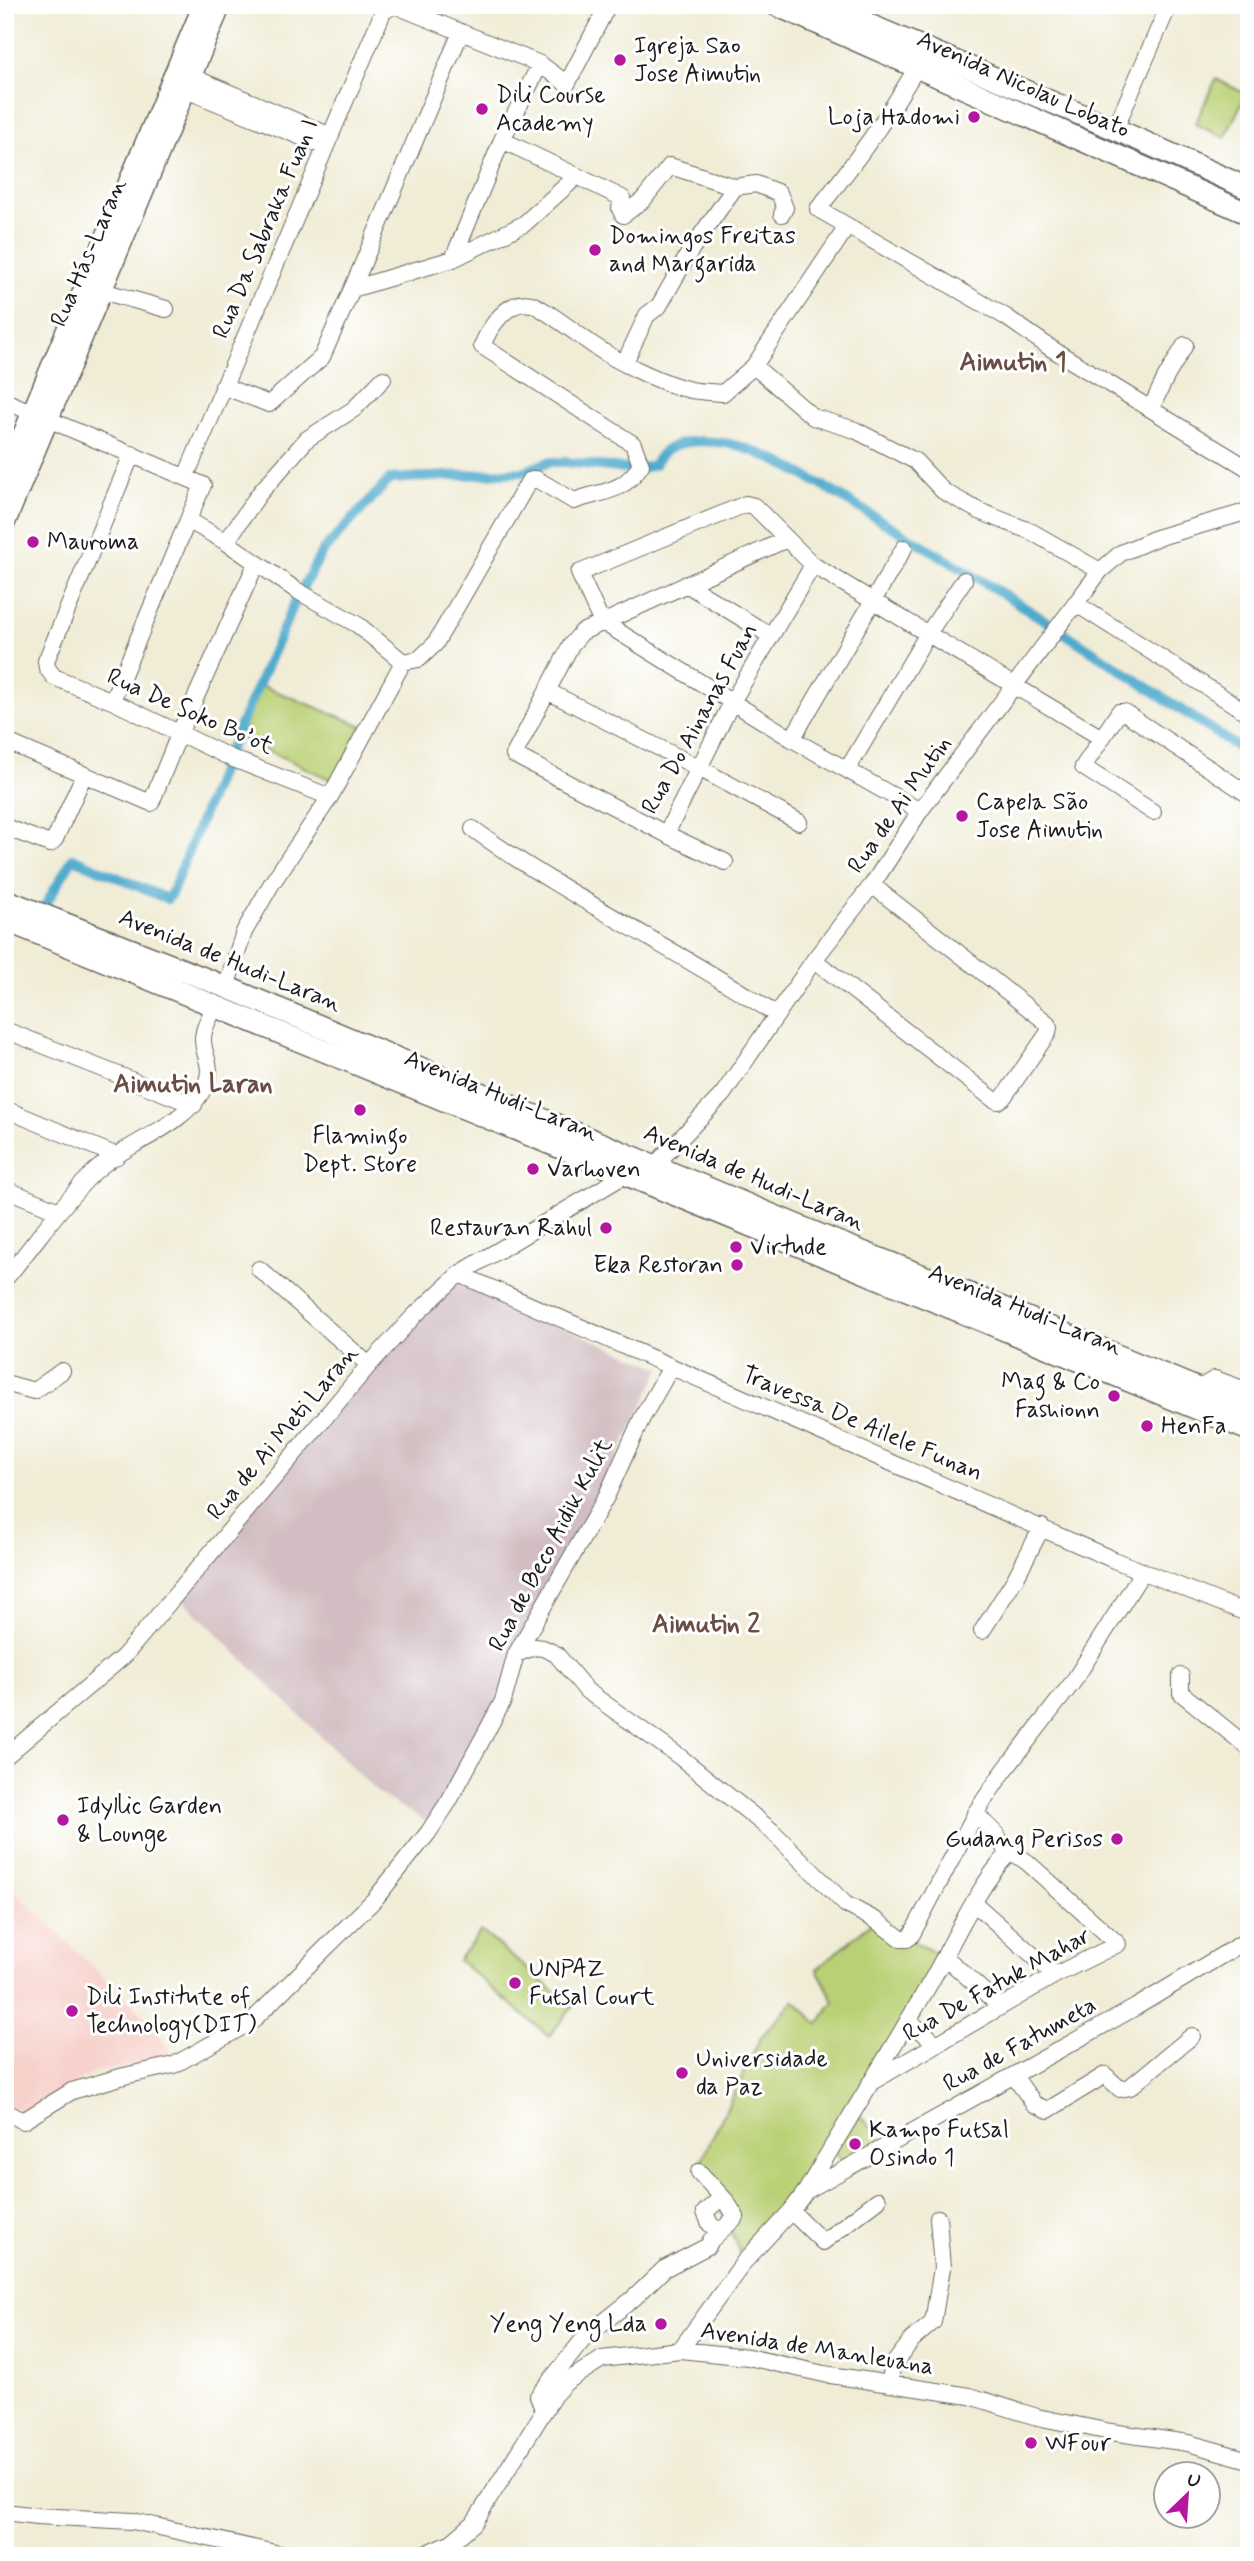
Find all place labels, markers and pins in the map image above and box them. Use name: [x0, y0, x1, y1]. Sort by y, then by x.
place label: Igreja Sao Jose Aimutin: [634, 31, 761, 90]
marker: Igreja Sao Jose Aimutin: [612, 52, 628, 68]
place label: Dili Course Academy: [496, 80, 606, 139]
marker: Dili Course Academy: [474, 101, 490, 117]
place label: Loja Hadomi: [828, 102, 960, 133]
marker: Loja Hadomi: [966, 109, 982, 125]
place label: Domingos Freitas and Margarida: [609, 221, 796, 283]
marker: Domingos Freitas and Margarida: [587, 242, 603, 258]
place label: Mauroma: [47, 527, 139, 558]
marker: Mauroma: [25, 534, 41, 550]
place label: Capela São Jose Aimutin: [976, 787, 1103, 846]
marker: Capela São Jose Aimutin: [954, 808, 970, 824]
marker: Flamingo Dept. Store: [352, 1102, 368, 1118]
place label: Flamingo Dept. Store: [303, 1121, 417, 1180]
place label: Varhoven: [547, 1154, 641, 1185]
marker: Varhoven: [525, 1161, 541, 1177]
place label: Restauran Rahul: [430, 1213, 592, 1244]
marker: Restauran Rahul: [598, 1220, 614, 1236]
place label: Virtude: [750, 1232, 827, 1263]
marker: Virtude: [728, 1239, 744, 1255]
place label: Eka Restoran: [593, 1250, 723, 1281]
marker: Eka Restoran: [729, 1257, 745, 1273]
place label: Mag & Co Fashionn: [1001, 1367, 1100, 1426]
marker: Mag & Co Fashionn: [1106, 1388, 1122, 1404]
place label: HenFa: [1161, 1411, 1226, 1442]
marker: HenFa: [1139, 1418, 1155, 1434]
place label: Idyllic Garden & Lounge: [77, 1791, 222, 1852]
marker: Idyllic Garden & Lounge: [55, 1812, 71, 1828]
place label: Gudang Perisos: [945, 1824, 1103, 1855]
marker: Gudang Perisos: [1109, 1831, 1125, 1847]
place label: UNPAZ Futsal Court: [529, 1954, 655, 2013]
marker: UNPAZ Futsal Court: [507, 1975, 523, 1991]
place label: Dili Institute of Technology(DIT): [86, 1982, 257, 2043]
marker: Dili Institute of Technology(DIT): [64, 2003, 80, 2019]
place label: Universidade da Paz: [696, 2044, 828, 2103]
marker: Universidade da Paz: [674, 2065, 690, 2081]
place label: Kampo Futsal Osindo 1: [869, 2115, 1009, 2174]
marker: Kampo Futsal Osindo 1: [847, 2136, 863, 2152]
place label: Yeng Yeng Lda: [490, 2309, 647, 2342]
marker: Yeng Yeng Lda: [653, 2316, 669, 2332]
place label: WFour: [1045, 2428, 1112, 2459]
marker: WFour: [1023, 2435, 1039, 2451]

